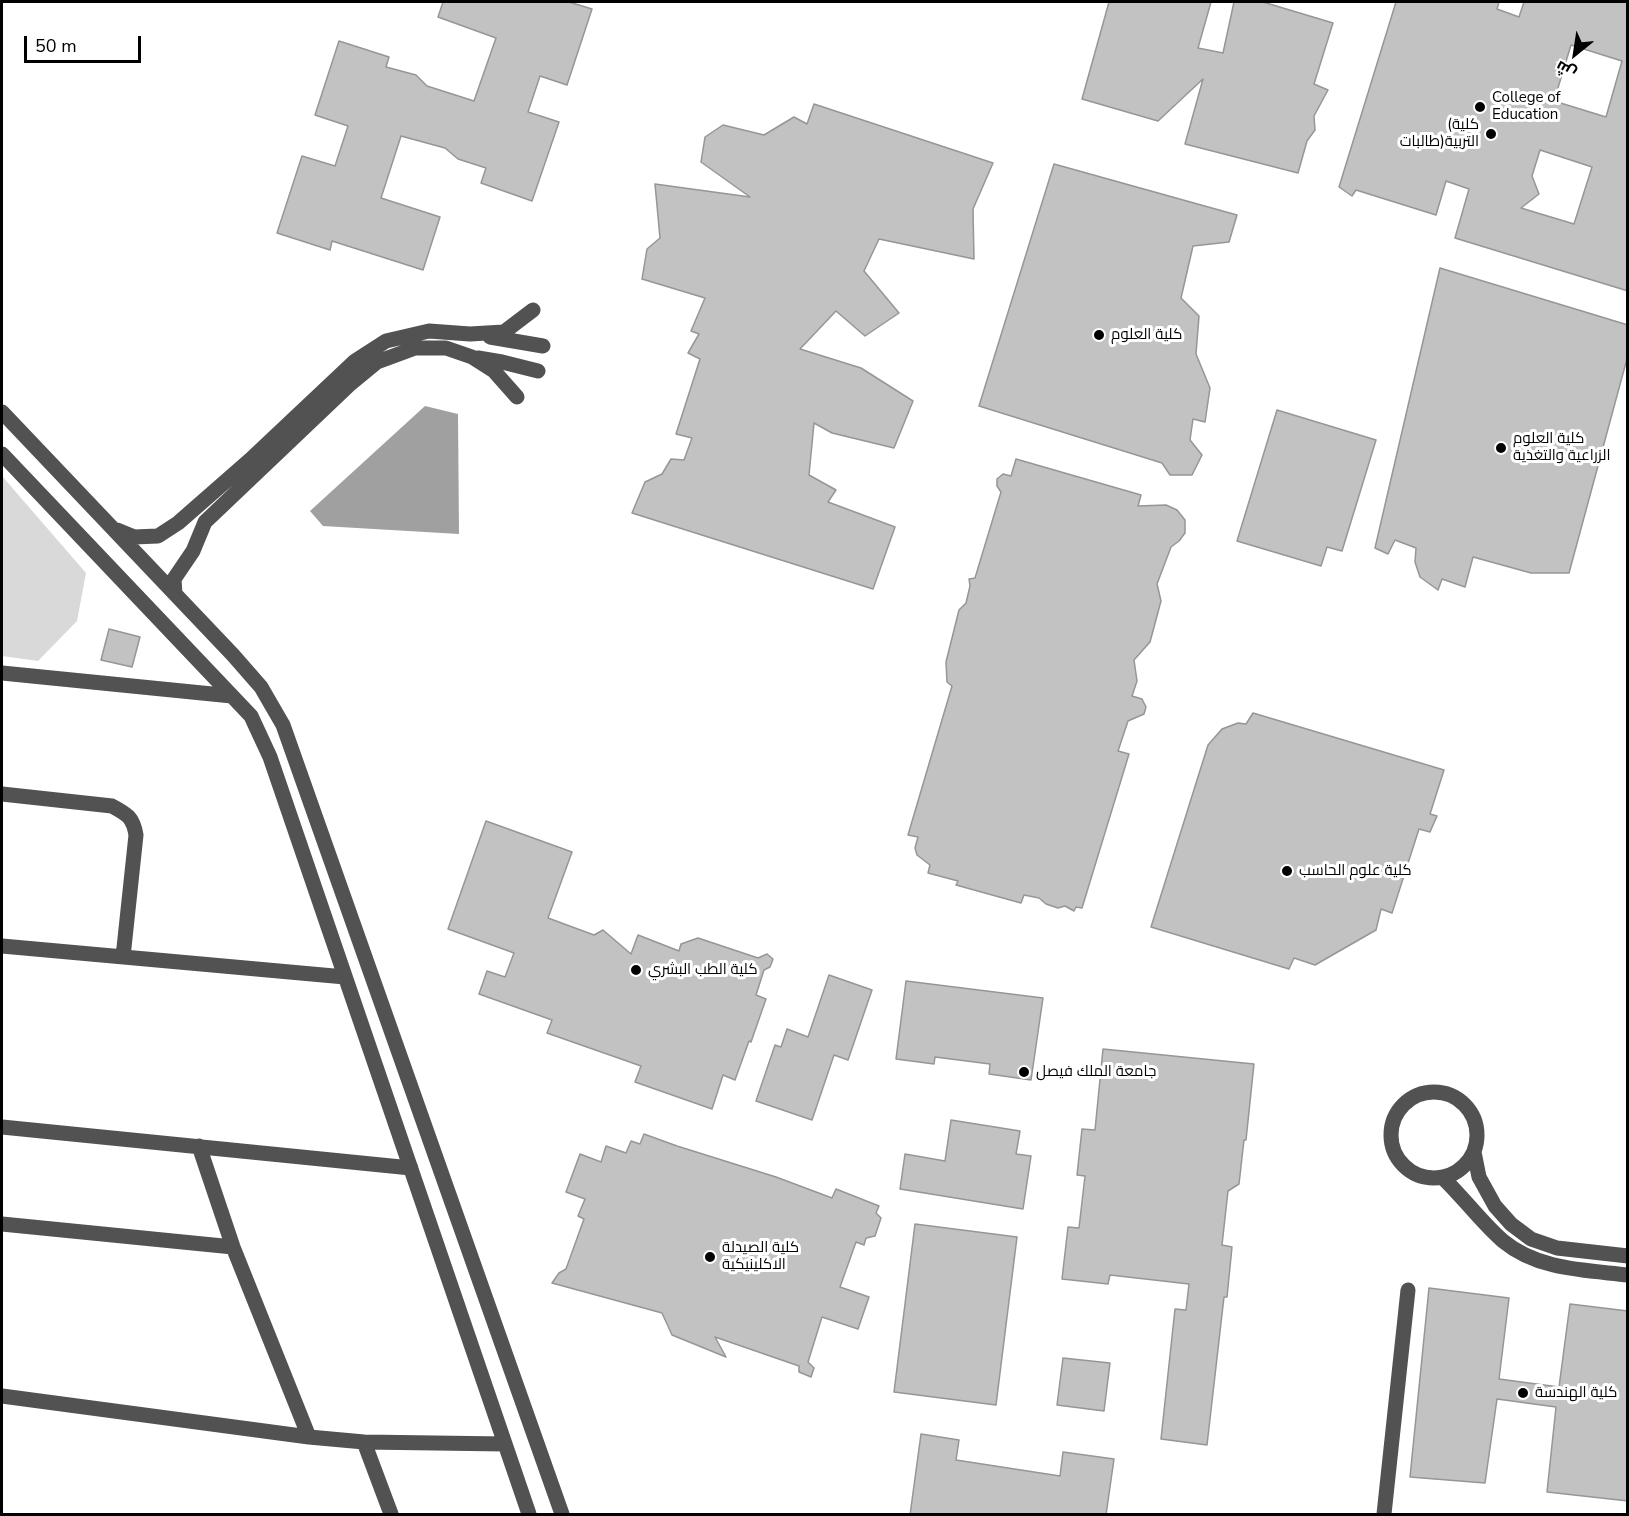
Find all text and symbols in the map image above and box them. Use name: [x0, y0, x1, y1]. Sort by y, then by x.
scale bar: [27, 24, 144, 62]
north arrow: [1545, 24, 1605, 84]
text: 50 m: [35, 34, 77, 58]
text: ش: [1552, 55, 1580, 84]
place label: College of Education: [1492, 89, 1561, 124]
marker: College of Education: [1473, 100, 1487, 114]
place label: (كلية التربية(طالبات: [1400, 116, 1479, 151]
marker: (كلية التربية(طالبات: [1484, 127, 1498, 141]
place label: كلية العلوم: [1111, 326, 1182, 344]
marker: كلية العلوم: [1092, 328, 1106, 342]
place label: كلية العلوم الزراعية والتغذية: [1513, 430, 1610, 465]
marker: كلية العلوم الزراعية والتغذية: [1494, 441, 1508, 455]
place label: كلية علوم الحاسب: [1299, 862, 1412, 880]
marker: كلية علوم الحاسب: [1280, 864, 1294, 878]
place label: كلية الطب البشري: [648, 961, 758, 979]
marker: كلية الطب البشري: [629, 963, 643, 977]
place label: جامعة الملك فيصل: [1036, 1063, 1156, 1081]
marker: جامعة الملك فيصل: [1017, 1065, 1031, 1079]
place label: كلية الصيدلة الاكلينيكية: [722, 1239, 799, 1274]
marker: كلية الصيدلة الاكلينيكية: [703, 1250, 717, 1264]
place label: كلية الهندسة: [1535, 1384, 1617, 1402]
marker: كلية الهندسة: [1516, 1386, 1530, 1400]

